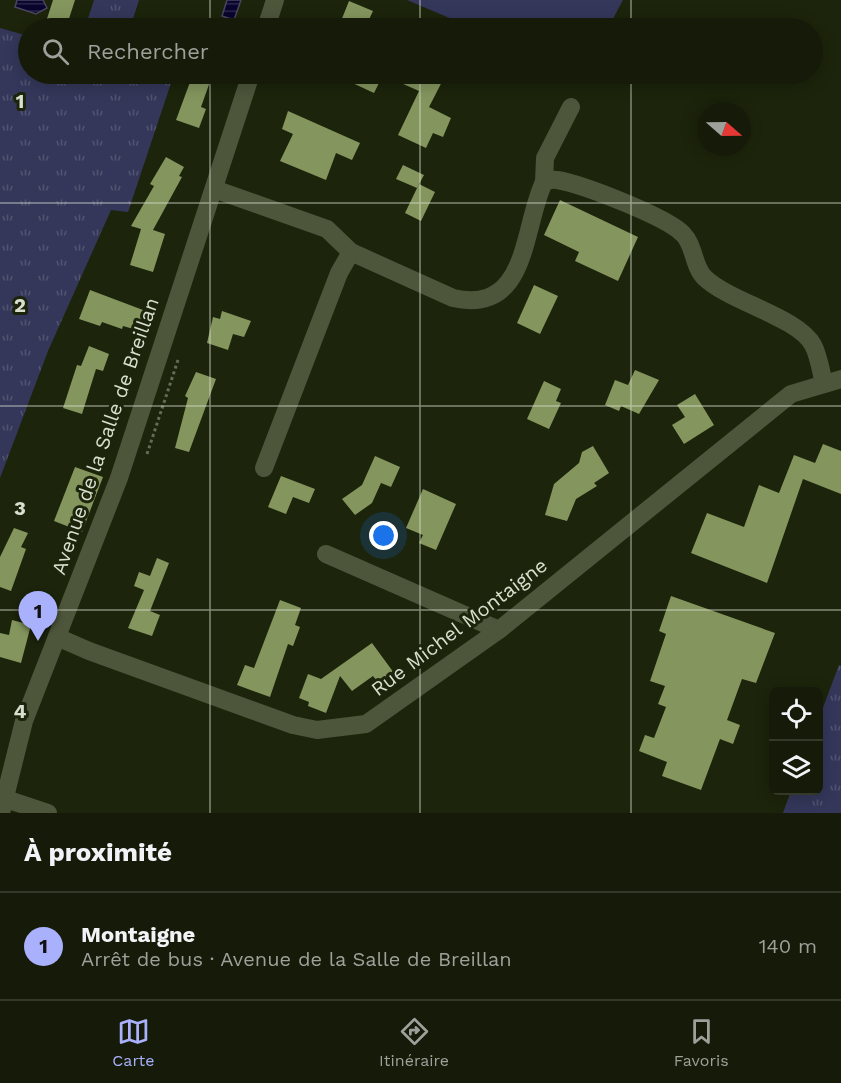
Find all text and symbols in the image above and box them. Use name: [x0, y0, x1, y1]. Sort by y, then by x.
search box: [18, 18, 823, 84]
icon: search: [39, 35, 72, 68]
text: Rechercher: [87, 39, 209, 64]
text: 1: [16, 89, 24, 113]
north arrow: [697, 102, 751, 156]
text: 2: [14, 293, 26, 317]
street label: Avenue de la Salle de Breillan: [46, 294, 164, 578]
text: 3: [14, 496, 26, 520]
your location: [369, 521, 398, 550]
street label: Rue Michel Montaigne: [366, 553, 552, 701]
pin: 1: [18, 592, 57, 641]
map controls: [769, 687, 823, 795]
button: locate: [769, 687, 823, 741]
text: 4: [14, 699, 27, 723]
button: layers: [769, 741, 823, 795]
text: À proximité: [24, 837, 172, 867]
text: Montaigne: [81, 922, 195, 947]
text: 1: [39, 934, 48, 958]
text: 140 m: [759, 934, 817, 958]
text: Arrêt de bus · Avenue de la Salle de Breillan: [81, 947, 512, 971]
tab: Carte: [112, 1015, 154, 1070]
tab: Itinéraire: [379, 1015, 449, 1070]
tab: Favoris: [674, 1015, 729, 1070]

